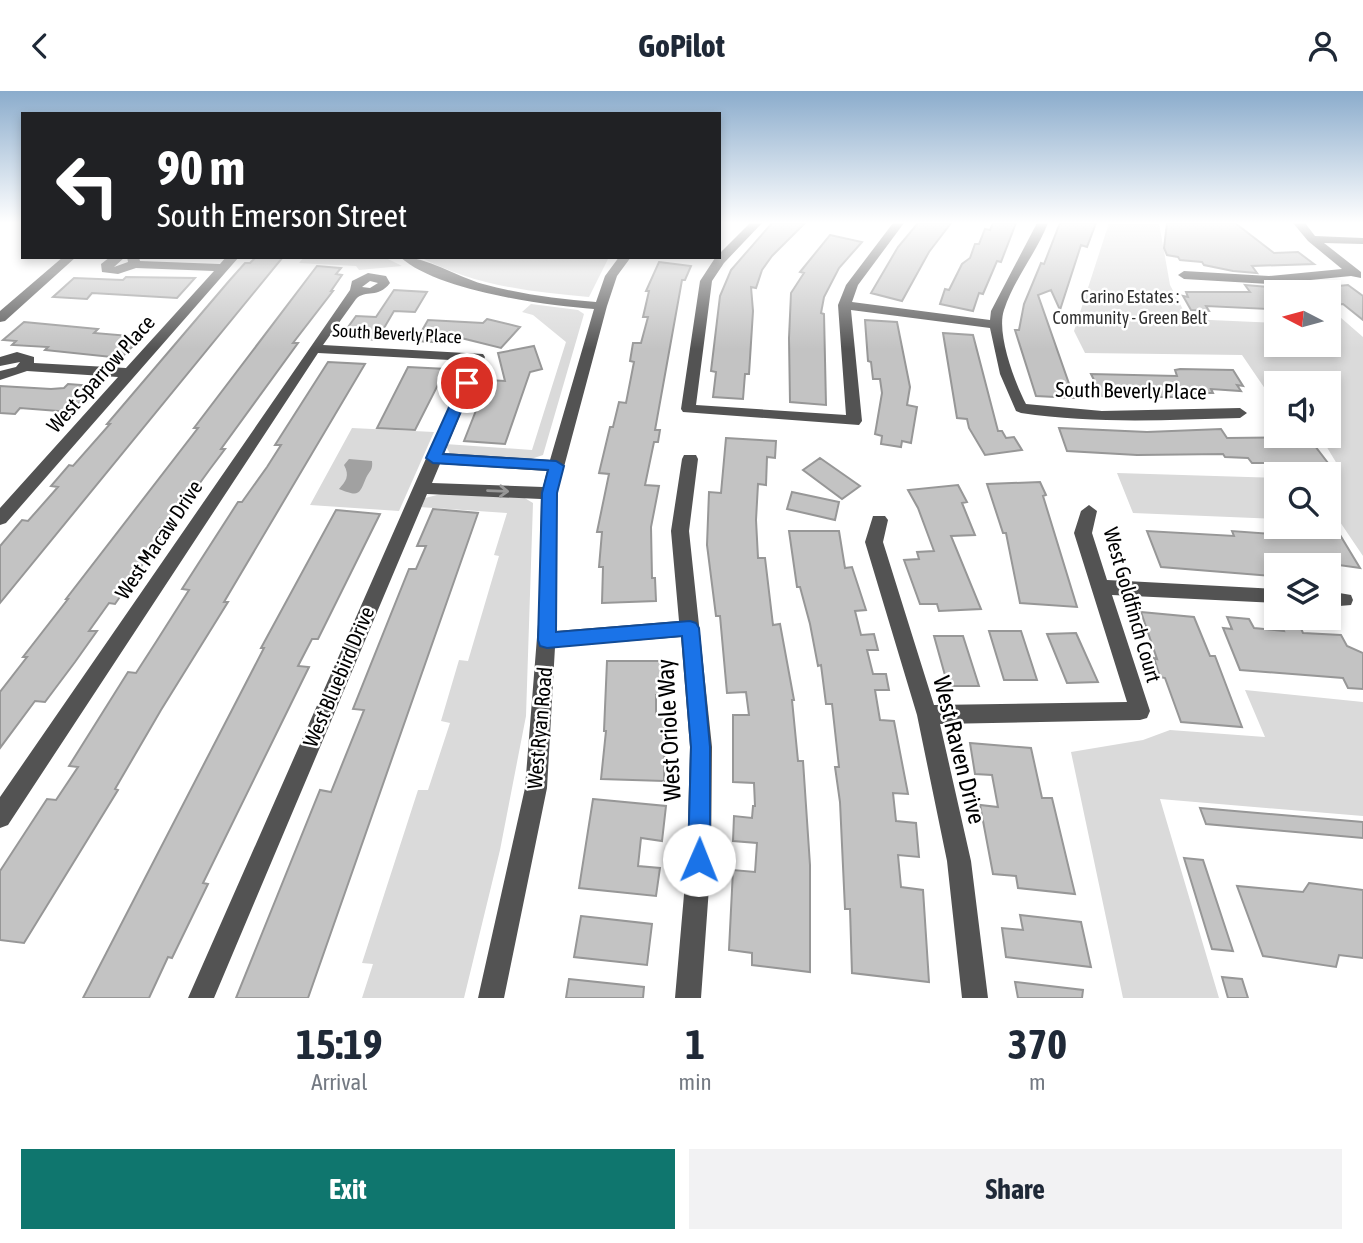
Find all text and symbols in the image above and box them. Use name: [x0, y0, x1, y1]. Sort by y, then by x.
icon: back: [21, 27, 59, 65]
text: GoPilot: [638, 27, 725, 64]
icon: person: [1304, 27, 1342, 65]
text: 90 m: [157, 139, 245, 195]
icon: left: [42, 140, 133, 231]
text: South Emerson Street: [157, 197, 407, 234]
north arrow: [1264, 280, 1340, 357]
map controls: [1264, 280, 1341, 630]
park label: Carino Estates : Community - Green Belt: [1052, 286, 1208, 328]
street label: West Sparrow Place: [41, 310, 159, 437]
street label: South Beverly Place: [332, 320, 462, 347]
pin: [437, 353, 497, 413]
icon: arrive: [448, 364, 486, 402]
button: sound: [1264, 371, 1341, 448]
street label: South Beverly Place: [1055, 377, 1207, 403]
button: search: [1264, 462, 1341, 539]
street label: West Macaw Drive: [110, 476, 207, 603]
one-way arrow: [486, 484, 509, 497]
street label: West Goldfinch Court: [1099, 525, 1167, 685]
button: layers: [1264, 553, 1341, 630]
street label: West Bluebird Drive: [298, 603, 378, 750]
street label: West Oriole Way: [651, 658, 686, 802]
street label: West Ryan Road: [522, 666, 556, 790]
street label: West Raven Drive: [928, 673, 991, 827]
position arrow: [662, 823, 736, 897]
text: 15:19: [296, 1020, 383, 1068]
text: 1: [685, 1020, 705, 1068]
text: 370: [1008, 1020, 1067, 1068]
text: Arrival: [311, 1069, 367, 1095]
text: min: [679, 1069, 712, 1095]
text: m: [1029, 1069, 1046, 1095]
button: Exit: [21, 1149, 675, 1229]
button: Share: [689, 1149, 1342, 1229]

